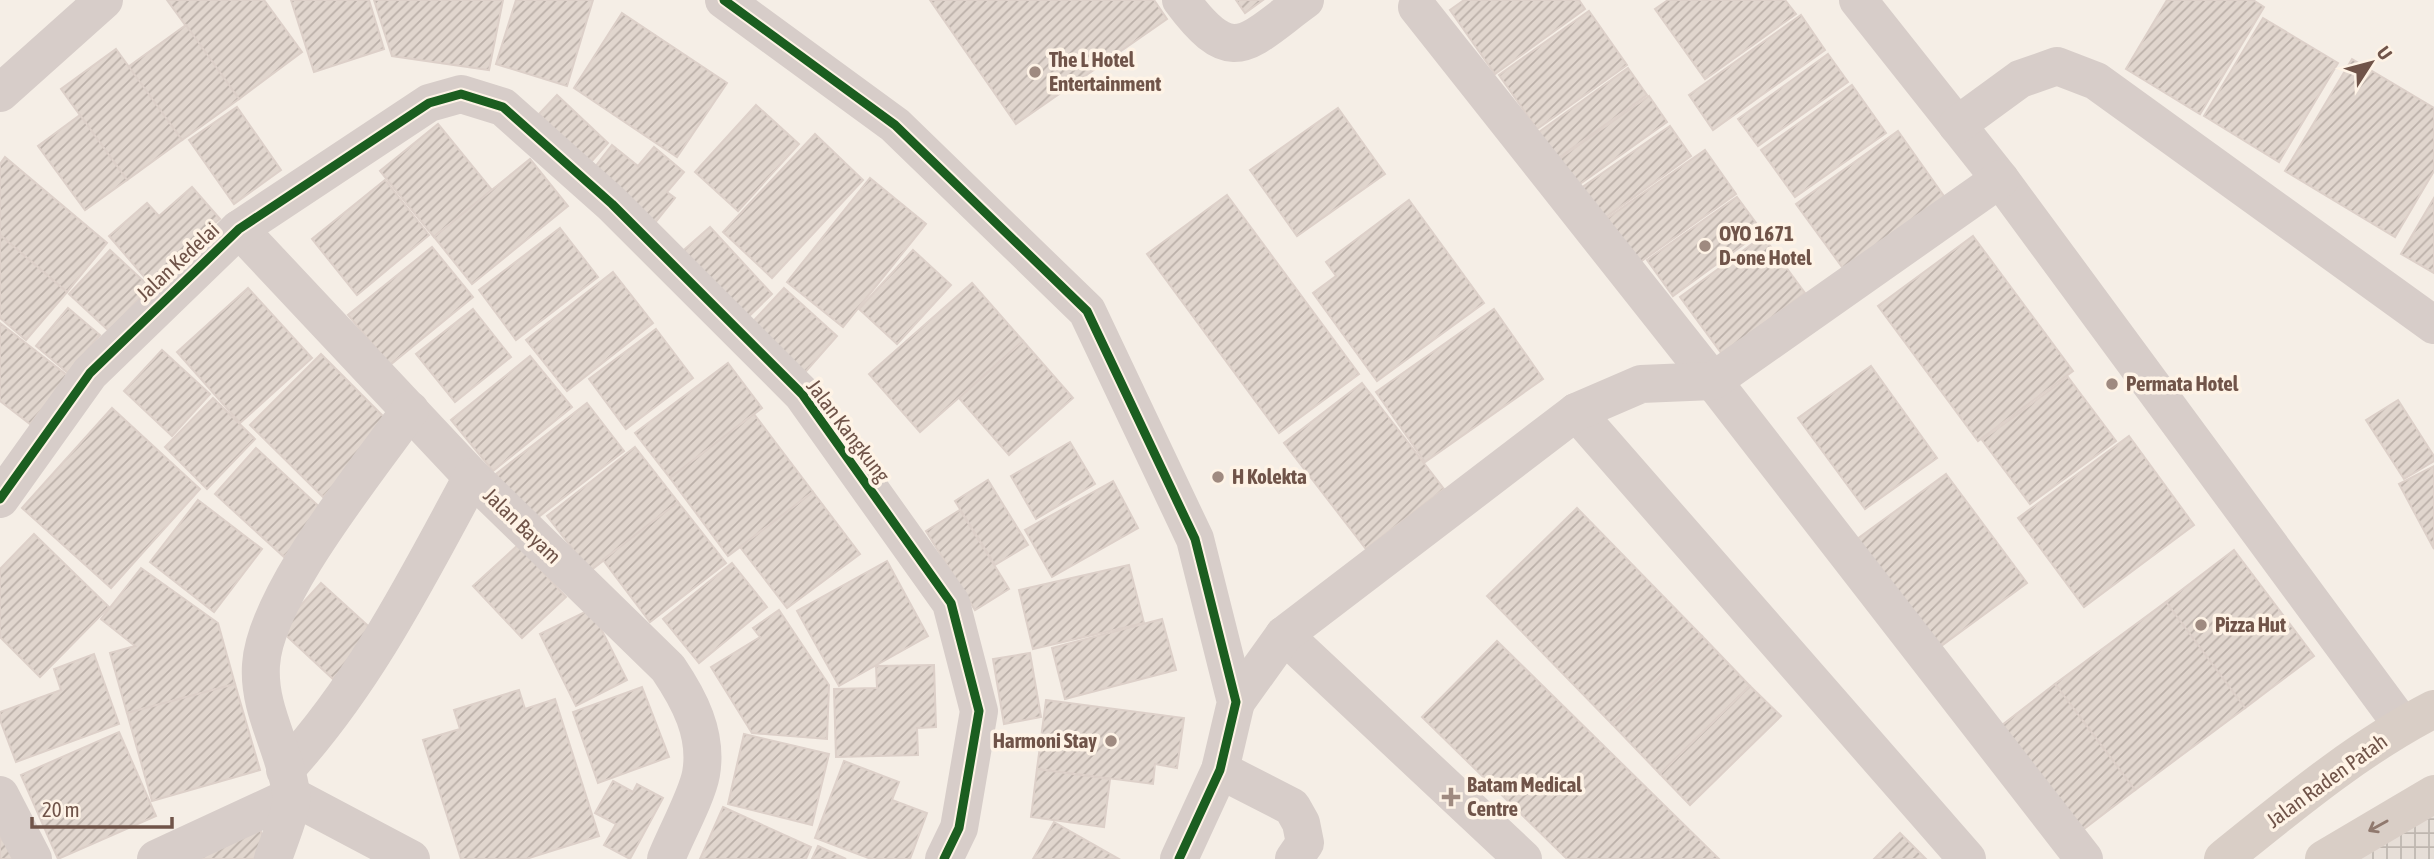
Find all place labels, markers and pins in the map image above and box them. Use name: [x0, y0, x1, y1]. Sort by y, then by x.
place label: The L Hotel Entertainment: [1049, 47, 1161, 95]
marker: The L Hotel Entertainment: [1027, 64, 1043, 80]
place label: OYO 1671 D-one Hotel: [1719, 221, 1812, 269]
marker: OYO 1671 D-one Hotel: [1697, 238, 1713, 254]
place label: Permata Hotel: [2126, 371, 2239, 395]
marker: Permata Hotel: [2104, 376, 2120, 392]
place label: H Kolekta: [1232, 464, 1307, 488]
marker: H Kolekta: [1210, 469, 1226, 485]
place label: Pizza Hut: [2215, 612, 2286, 636]
marker: Pizza Hut: [2193, 617, 2209, 633]
place label: Harmoni Stay: [993, 728, 1097, 752]
marker: Harmoni Stay: [1103, 733, 1119, 749]
place label: Batam Medical Centre: [1467, 772, 1582, 820]
marker: Batam Medical Centre: [1441, 787, 1461, 807]

